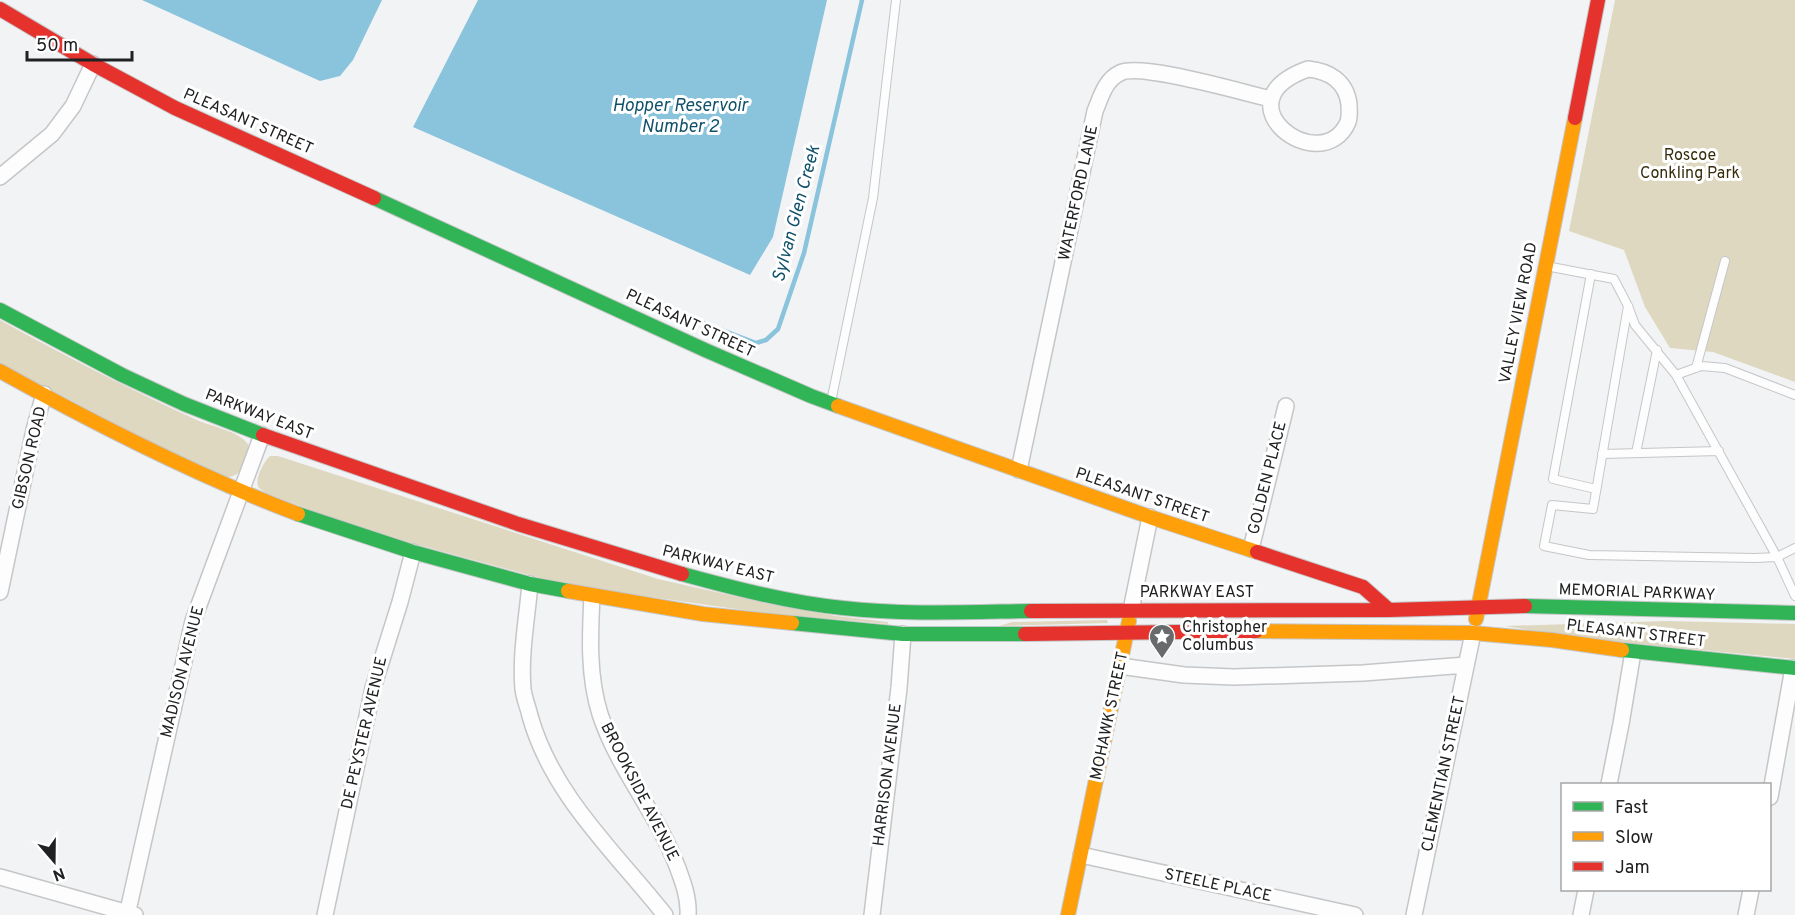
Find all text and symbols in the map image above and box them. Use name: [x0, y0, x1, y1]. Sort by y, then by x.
scale bar: [27, 24, 132, 62]
text: 50 m: [36, 35, 78, 58]
street label: PLEASANT STREET: [180, 84, 316, 160]
water label: Hopper Reservoir Number 2: [612, 95, 750, 139]
street label: WATERFORD LANE: [1055, 124, 1103, 262]
water label: Sylvan Glen Creek: [768, 142, 827, 285]
park label: Roscoe Conkling Park: [1640, 146, 1740, 184]
street label: VALLEY VIEW ROAD: [1495, 241, 1543, 385]
street label: PLEASANT STREET: [622, 285, 758, 363]
street label: PARKWAY EAST: [202, 385, 316, 445]
street label: GIBSON ROAD: [8, 404, 52, 512]
street label: GOLDEN PLACE: [1244, 419, 1292, 537]
street label: PLEASANT STREET: [1072, 464, 1212, 528]
street label: PARKWAY EAST: [660, 541, 776, 589]
street label: MEMORIAL PARKWAY: [1558, 580, 1716, 606]
street label: PARKWAY EAST: [1140, 583, 1254, 603]
street label: MADISON AVENUE: [157, 604, 209, 740]
street label: PLEASANT STREET: [1565, 616, 1707, 652]
place label: Christopher Columbus: [1182, 618, 1267, 656]
place icon: Christopher Columbus: [1147, 622, 1177, 660]
street label: MOHAWK STREET: [1087, 650, 1133, 782]
street label: DE PEYSTER AVENUE: [338, 655, 392, 811]
street label: CLEMENTIAN STREET: [1418, 694, 1470, 854]
street label: HARRISON AVENUE: [869, 702, 907, 848]
street label: BROOKSIDE AVENUE: [595, 719, 683, 865]
legend: [1561, 783, 1771, 891]
text: Fast: [1615, 797, 1648, 820]
text: Slow: [1615, 827, 1653, 850]
north arrow: [24, 831, 84, 891]
text: Jam: [1615, 857, 1650, 880]
text: N: [50, 862, 67, 885]
street label: STEELE PLACE: [1163, 865, 1273, 907]

